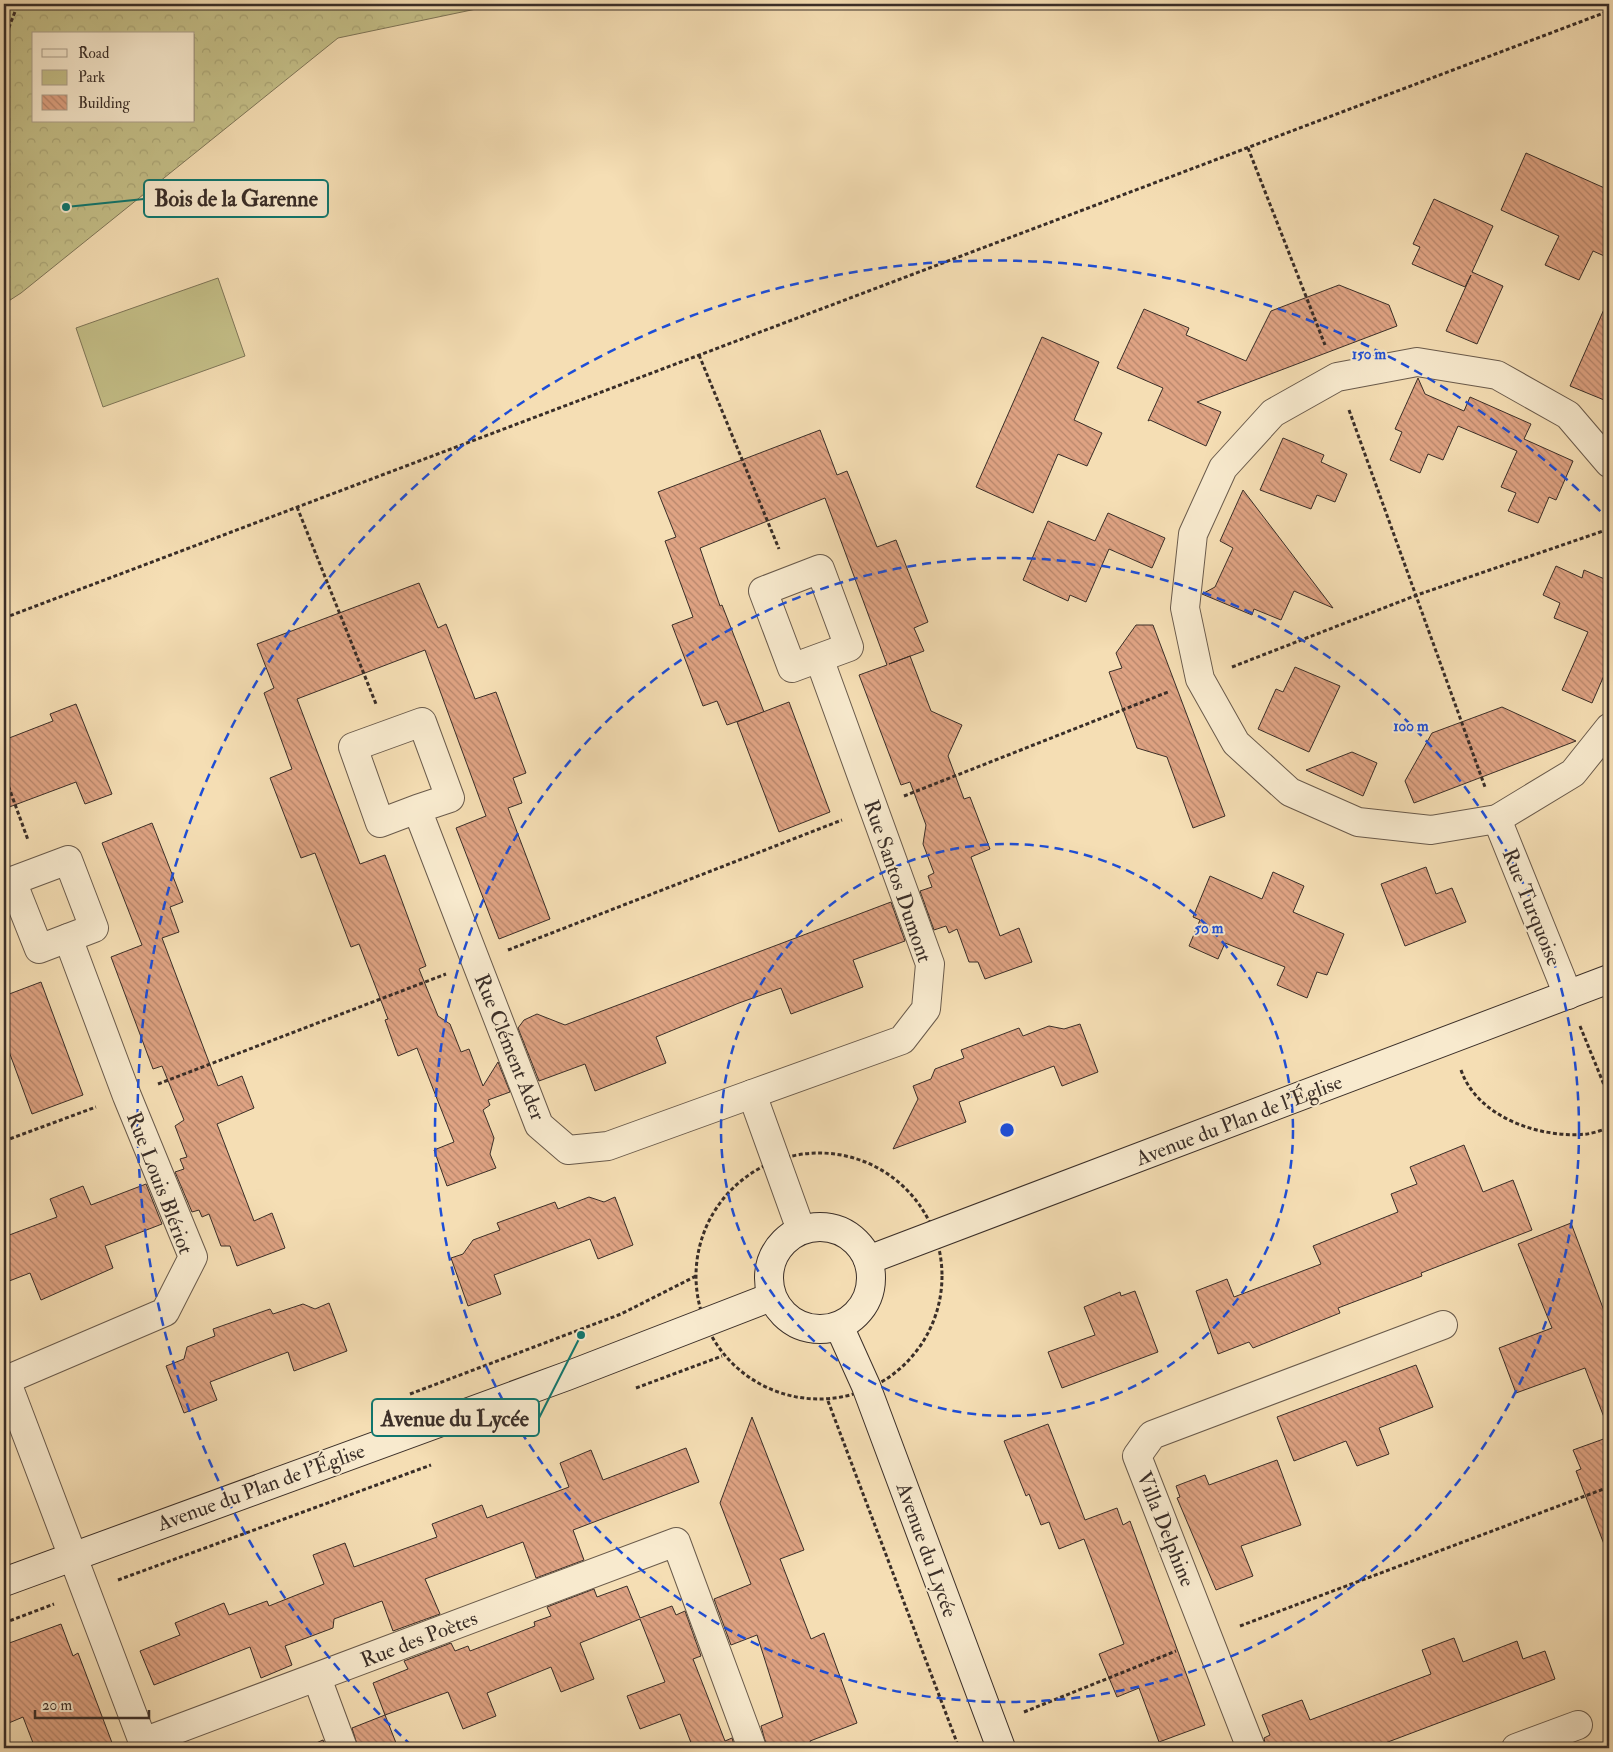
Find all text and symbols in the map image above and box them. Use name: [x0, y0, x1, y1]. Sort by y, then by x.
legend: [32, 32, 195, 122]
text: Road: [78, 44, 110, 63]
text: Park: [78, 68, 105, 87]
text: Building: [78, 94, 130, 113]
callout: Bois de la Garenne: [144, 180, 328, 217]
text: Bois de la Garenne: [154, 185, 319, 213]
text: 150 m: [1352, 345, 1386, 364]
text: 100 m: [1393, 717, 1429, 736]
street label: Rue Santos Dumont: [857, 796, 938, 966]
street label: Rue Turquoise: [1496, 844, 1567, 970]
text: 50 m: [1195, 919, 1224, 938]
street label: Rue Clément Ader: [468, 970, 551, 1125]
street label: Avenue du Plan de l'Église: [1131, 1069, 1346, 1173]
street label: Rue Louis Blériot: [120, 1108, 199, 1258]
centre of rings: [998, 1121, 1016, 1139]
callout: Avenue du Lycée: [372, 1399, 539, 1436]
text: Avenue du Lycée: [380, 1405, 530, 1434]
street label: Avenue du Plan de l'Église: [153, 1437, 369, 1538]
street label: Villa Delphine: [1130, 1467, 1201, 1591]
street label: Avenue du Lycée: [889, 1478, 963, 1621]
street label: Rue des Poètes: [357, 1605, 481, 1674]
scale bar: [35, 1687, 149, 1719]
text: 20 m: [42, 1696, 72, 1715]

